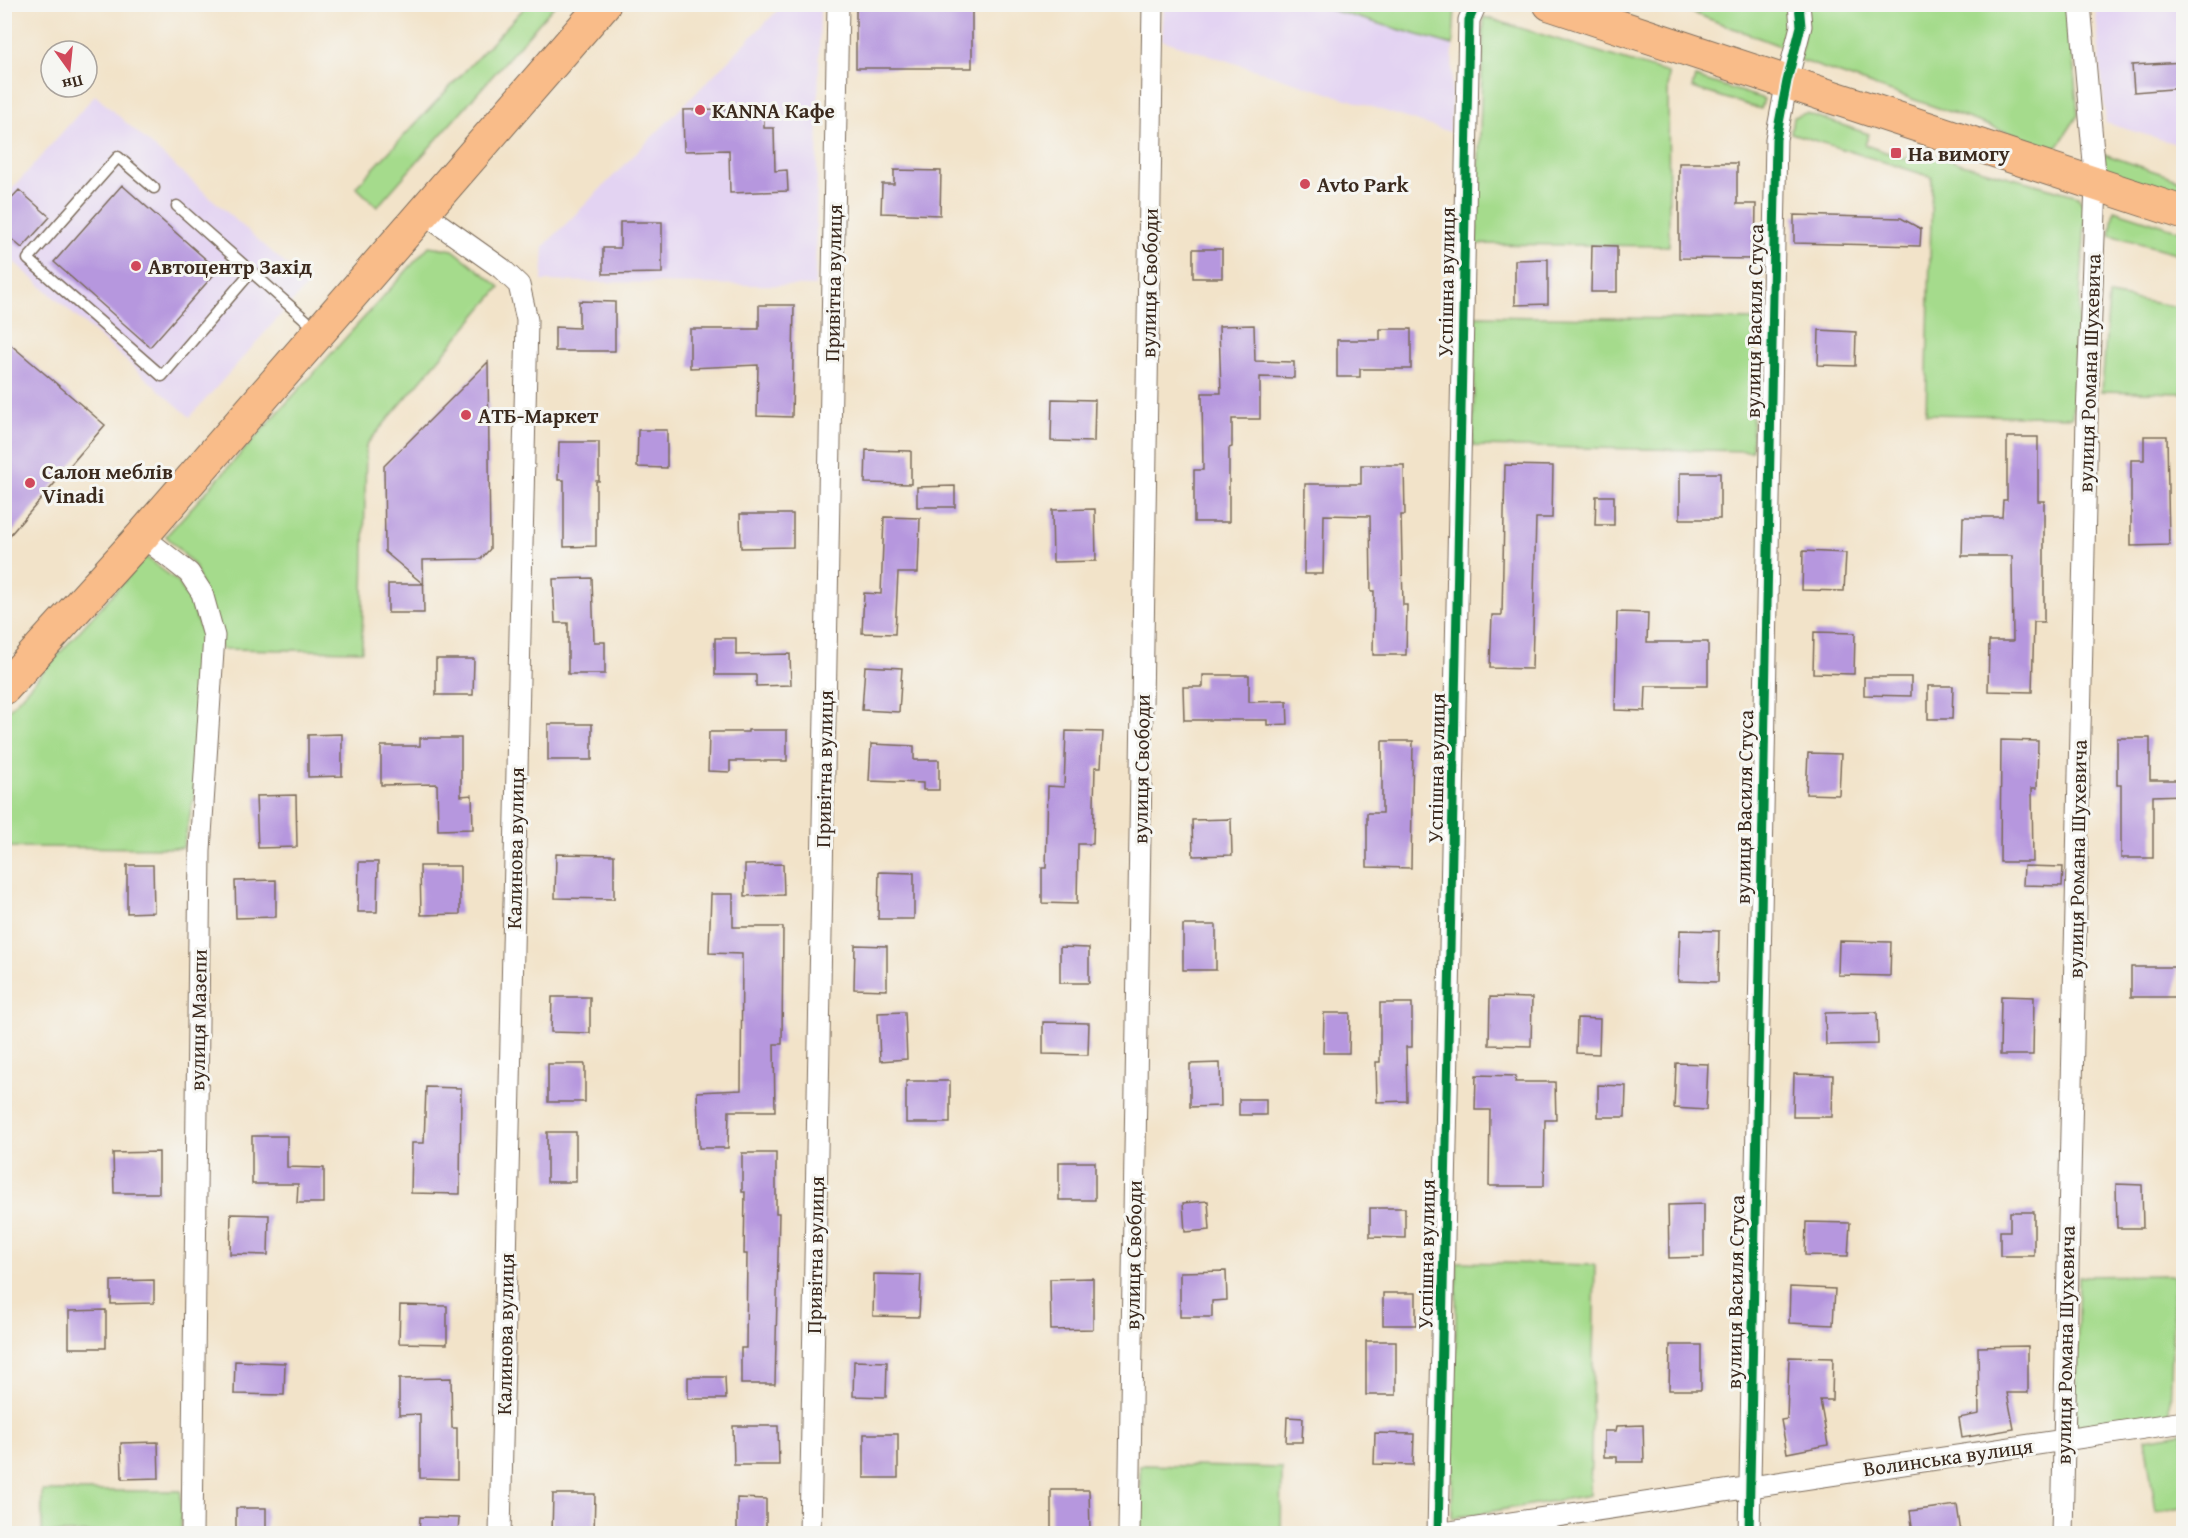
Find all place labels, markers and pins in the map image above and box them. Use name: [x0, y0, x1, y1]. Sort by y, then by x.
place label: KANNA Кафе: [712, 95, 835, 126]
marker: KANNA Кафе: [693, 103, 707, 117]
place label: На вимогу: [1908, 138, 2010, 169]
marker: На вимогу: [1889, 146, 1903, 160]
place label: Avto Park: [1317, 169, 1410, 200]
marker: Avto Park: [1298, 177, 1312, 191]
place label: Автоцентр Захід: [148, 251, 312, 282]
marker: Автоцентр Захід: [129, 259, 143, 273]
place label: АТБ-Маркет: [478, 400, 599, 431]
marker: АТБ-Маркет: [459, 408, 473, 422]
place label: Салон меблів Vinadi: [42, 456, 173, 511]
marker: Салон меблів Vinadi: [23, 476, 37, 490]

